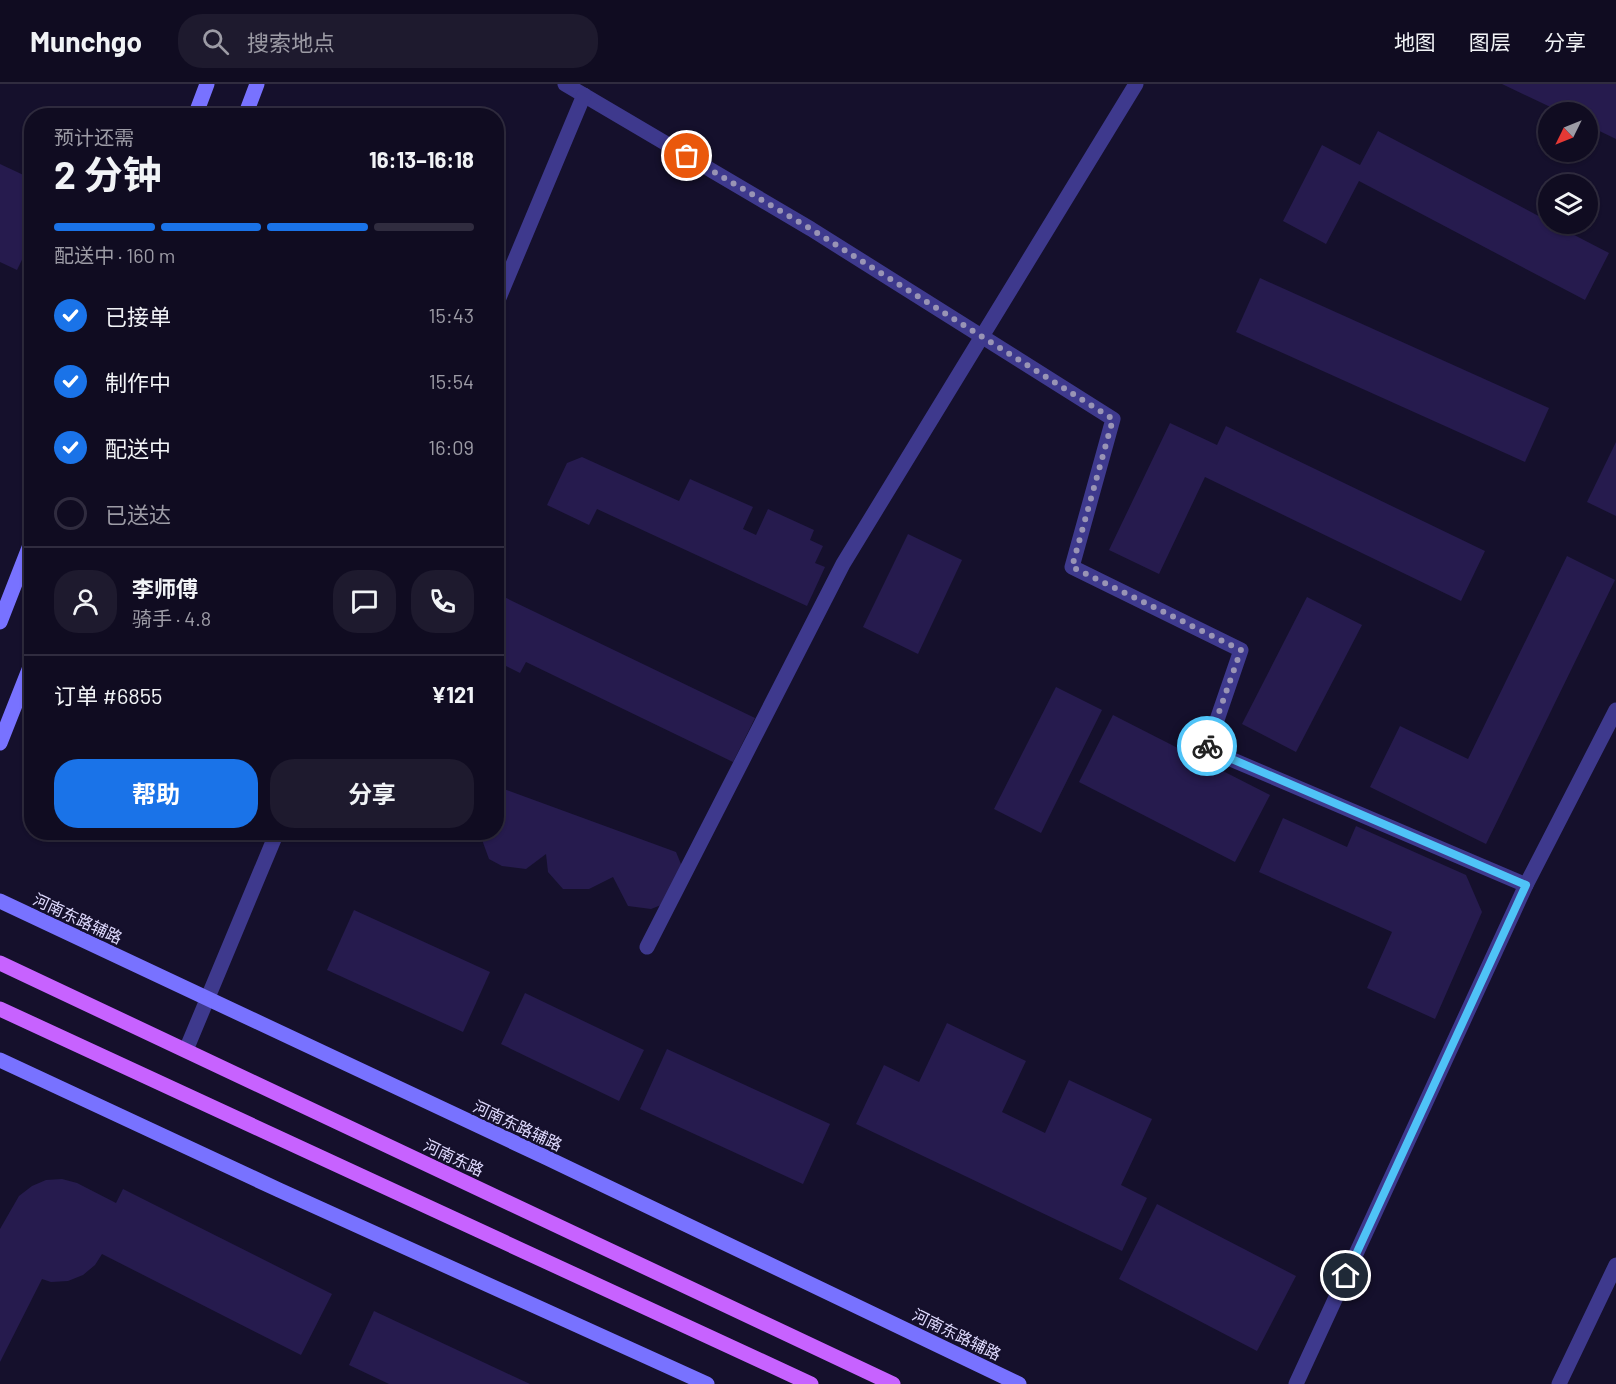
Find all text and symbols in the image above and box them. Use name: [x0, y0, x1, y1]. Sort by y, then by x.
search box: [178, 14, 598, 68]
text: Munchgo: [30, 24, 142, 58]
icon: search: [199, 25, 232, 58]
text: 搜索地点: [247, 29, 335, 55]
text: 地图: [1394, 29, 1436, 54]
text: 图层: [1469, 29, 1511, 54]
text: 分享: [1544, 29, 1586, 54]
north arrow: [1538, 102, 1598, 162]
map controls: [1538, 102, 1598, 234]
text: 预计还需: [54, 125, 134, 149]
pin: [661, 130, 712, 181]
icon: bag: [670, 139, 703, 172]
text: 16:13–16:18: [369, 146, 474, 172]
text: 2 分钟: [54, 150, 162, 197]
button: layers: [1538, 174, 1598, 234]
text: 配送中 · 160 m: [54, 243, 175, 267]
icon: check: [54, 299, 87, 332]
text: 已接单: [105, 303, 171, 329]
text: 15:43: [429, 303, 474, 327]
icon: check: [54, 365, 87, 398]
text: 制作中: [105, 369, 171, 395]
text: 15:54: [429, 369, 474, 393]
icon: check: [54, 431, 87, 464]
text: 配送中: [105, 435, 171, 461]
text: 16:09: [428, 435, 474, 459]
text: 已送达: [105, 501, 171, 527]
button: person: [54, 570, 117, 633]
button: chat: [333, 570, 396, 633]
button: phone: [411, 570, 474, 633]
text: 李师傅: [132, 575, 198, 601]
text: 骑手 · 4.8: [132, 606, 211, 630]
text: ¥121: [431, 681, 474, 707]
text: 订单 #6855: [54, 682, 162, 708]
courier: [1177, 716, 1237, 776]
icon: bike: [1191, 730, 1224, 763]
button: 帮助: [54, 759, 258, 828]
button: 分享: [270, 759, 474, 828]
street label: 河南东路辅路: [30, 889, 126, 947]
street label: 河南东路辅路: [470, 1096, 566, 1154]
street label: 河南东路: [421, 1135, 487, 1179]
pin: [1320, 1250, 1371, 1301]
icon: home: [1329, 1259, 1362, 1292]
street label: 河南东路辅路: [910, 1304, 1004, 1364]

